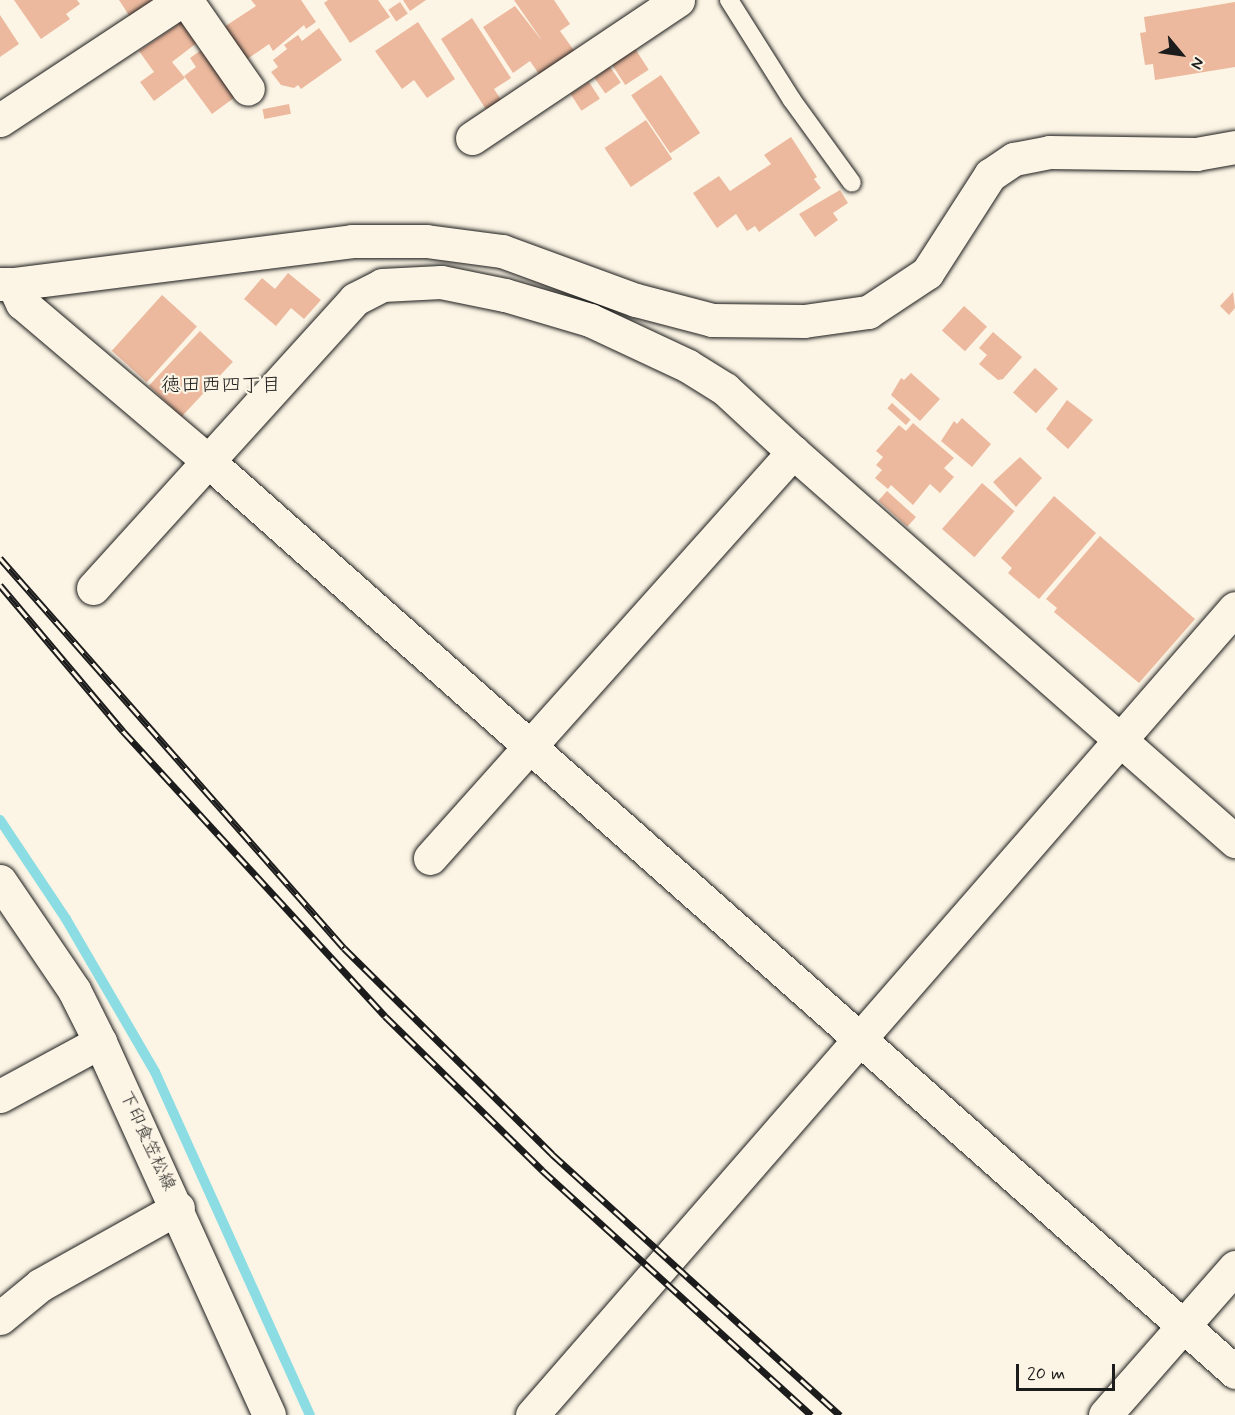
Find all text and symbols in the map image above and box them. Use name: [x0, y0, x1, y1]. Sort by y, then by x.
north arrow: [1151, 24, 1211, 84]
text: N: [1185, 53, 1209, 73]
district label: 徳田西四丁目: [161, 373, 281, 397]
street label: 下印食笠松線: [114, 1087, 180, 1195]
scale bar: [1019, 1352, 1118, 1390]
text: 20 m: [1027, 1362, 1065, 1386]

